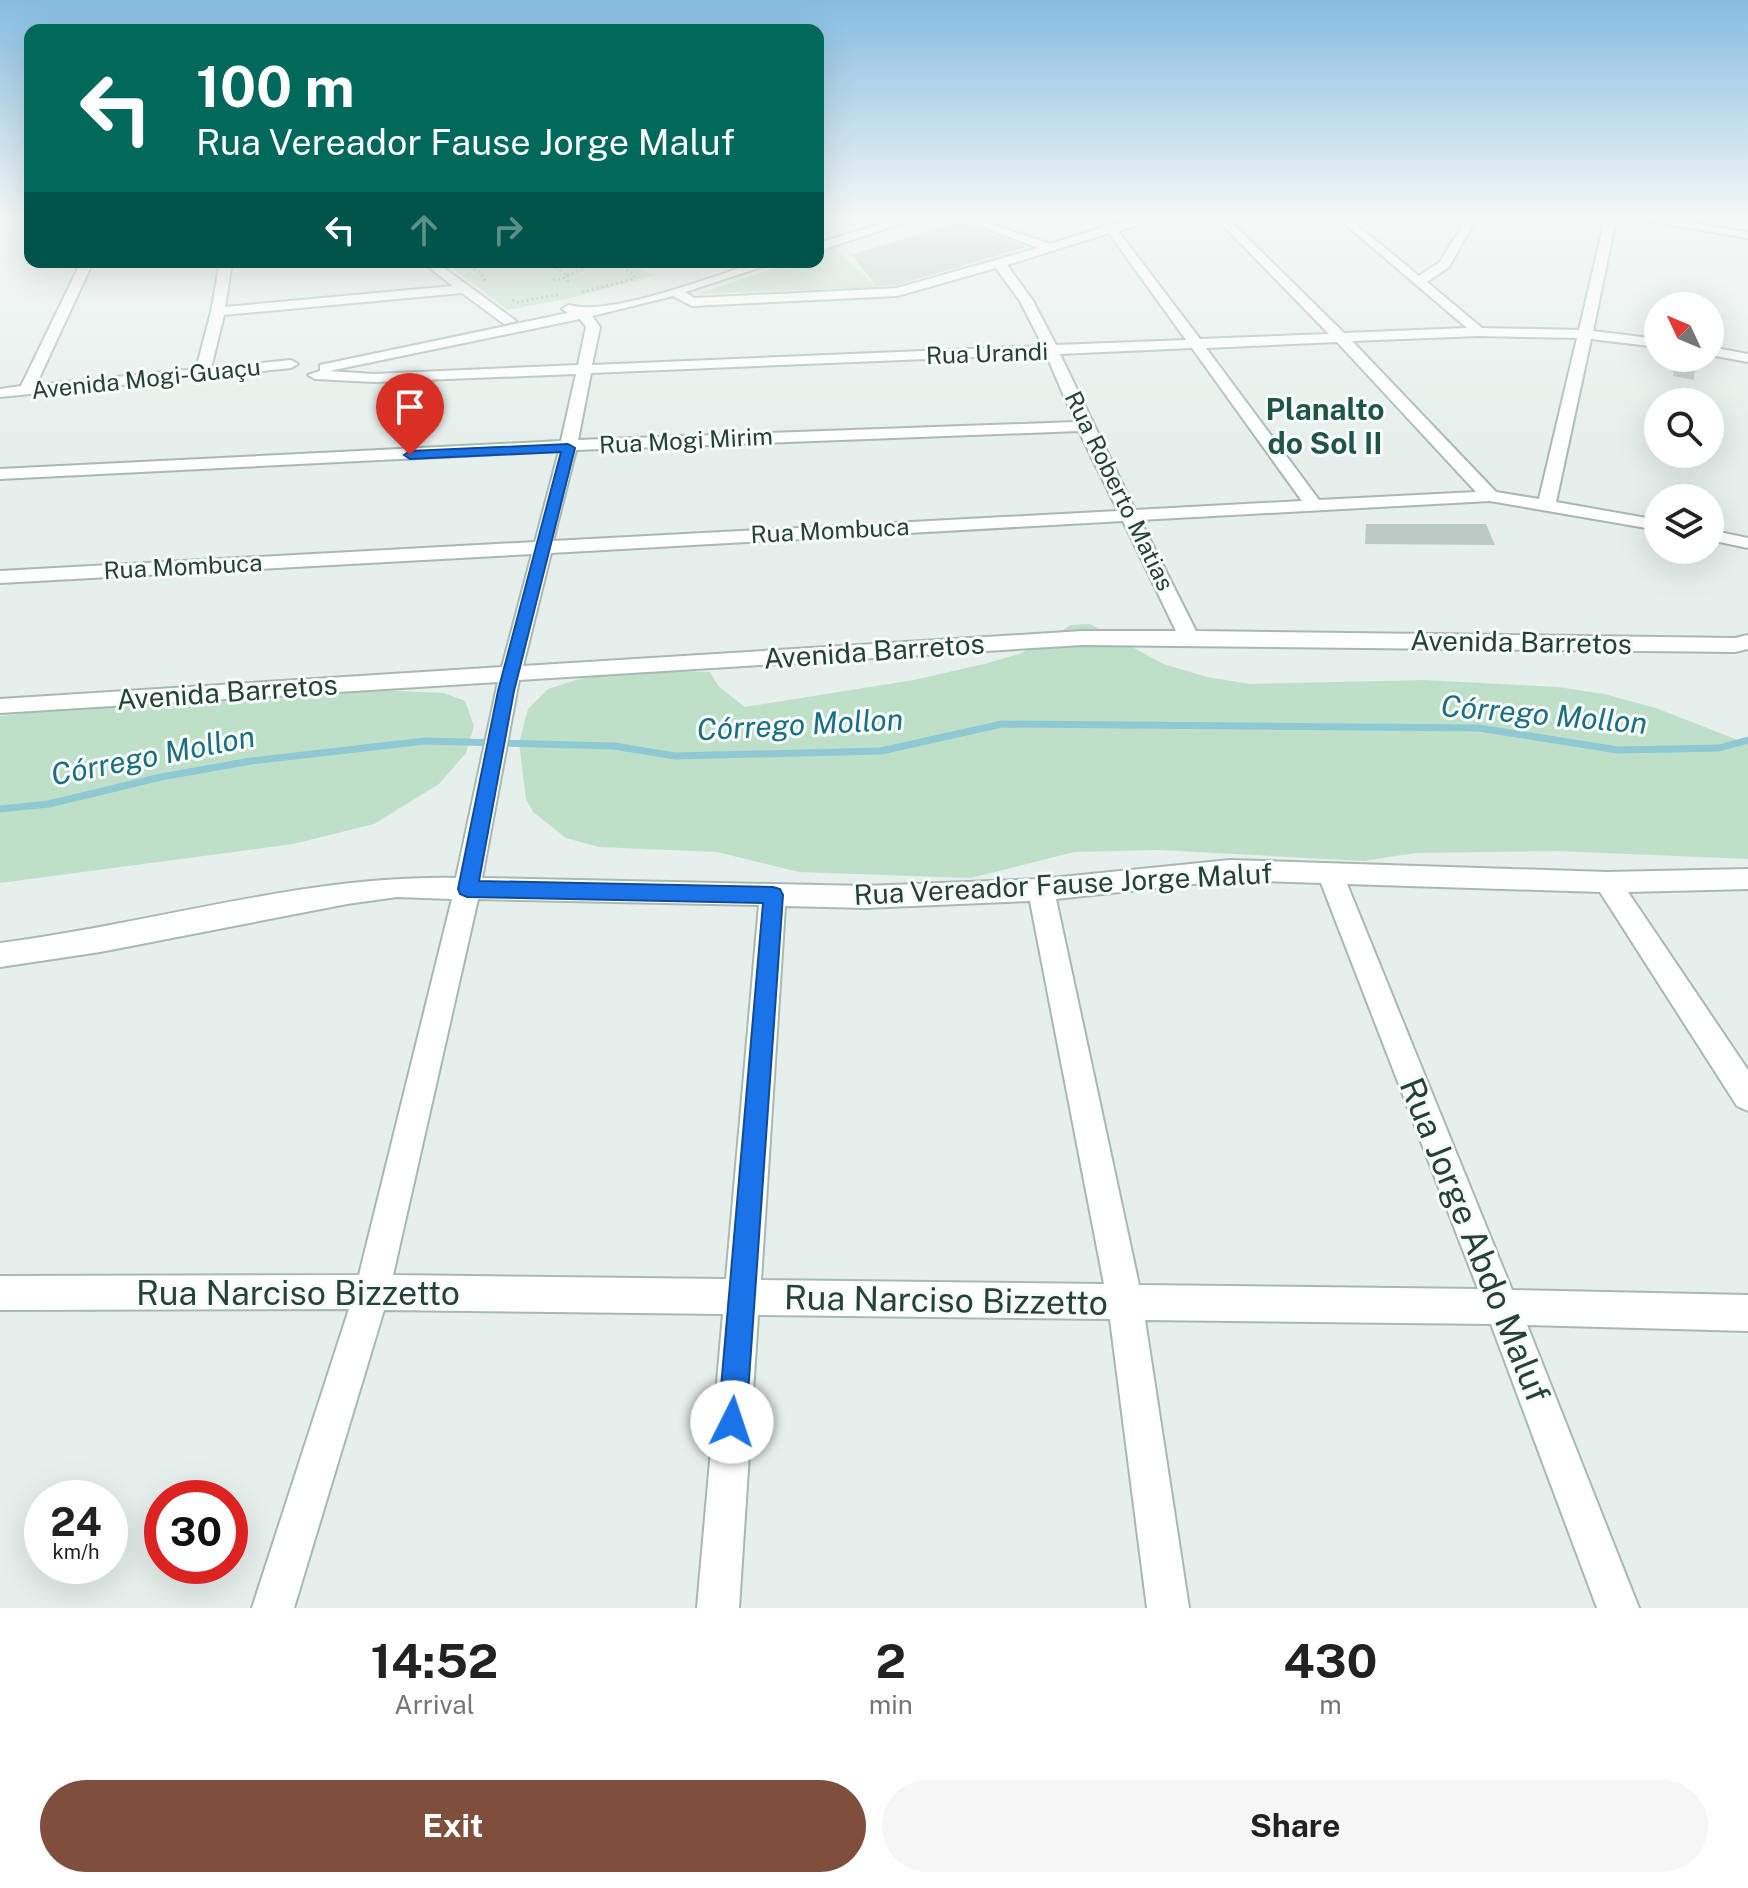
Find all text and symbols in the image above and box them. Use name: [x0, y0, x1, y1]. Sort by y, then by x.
text: 100 m: [196, 54, 355, 120]
icon: left: [64, 56, 168, 160]
text: Rua Vereador Fause Jorge Maluf: [196, 121, 735, 163]
icon: left: [318, 208, 362, 252]
icon: ahead: [402, 208, 446, 252]
icon: right: [486, 208, 530, 252]
north arrow: [1644, 292, 1724, 372]
map controls: [1644, 292, 1724, 564]
street label: Rua Urandi: [925, 337, 1049, 369]
street label: Avenida Mogi-Guaçu: [30, 352, 262, 404]
pin: [376, 373, 444, 455]
icon: arrive: [388, 385, 432, 429]
street label: Rua Roberto Matias: [1059, 386, 1180, 595]
button: search: [1644, 388, 1724, 468]
district label: Planalto do Sol II: [1266, 391, 1385, 461]
street label: Rua Mogi Mirim: [598, 421, 774, 459]
button: layers: [1644, 484, 1724, 564]
street label: Rua Mombuca: [750, 512, 910, 548]
street label: Rua Mombuca: [103, 548, 263, 584]
street label: Avenida Barretos: [1410, 623, 1632, 660]
street label: Avenida Barretos: [762, 626, 986, 675]
street label: Avenida Barretos: [115, 667, 339, 716]
water label: Córrego Mollon: [1439, 687, 1649, 741]
water label: Córrego Mollon: [696, 701, 904, 747]
water label: Córrego Mollon: [48, 718, 258, 792]
street label: Rua Vereador Fause Jorge Maluf: [853, 856, 1273, 911]
street label: Rua Jorge Abdo Maluf: [1392, 1072, 1558, 1408]
street label: Rua Narciso Bizzetto: [136, 1273, 460, 1313]
street label: Rua Narciso Bizzetto: [784, 1277, 1108, 1323]
position arrow: [690, 1380, 774, 1464]
speed limit sign: 30: [144, 1480, 248, 1584]
text: 24: [50, 1498, 102, 1545]
text: km/h: [52, 1540, 100, 1564]
text: 14:52: [370, 1632, 498, 1689]
text: 2: [876, 1632, 906, 1689]
text: 430: [1283, 1632, 1378, 1689]
text: Arrival: [394, 1689, 475, 1720]
text: min: [869, 1689, 913, 1720]
text: m: [1319, 1689, 1342, 1720]
button: Exit: [40, 1780, 866, 1872]
button: Share: [882, 1780, 1708, 1872]

